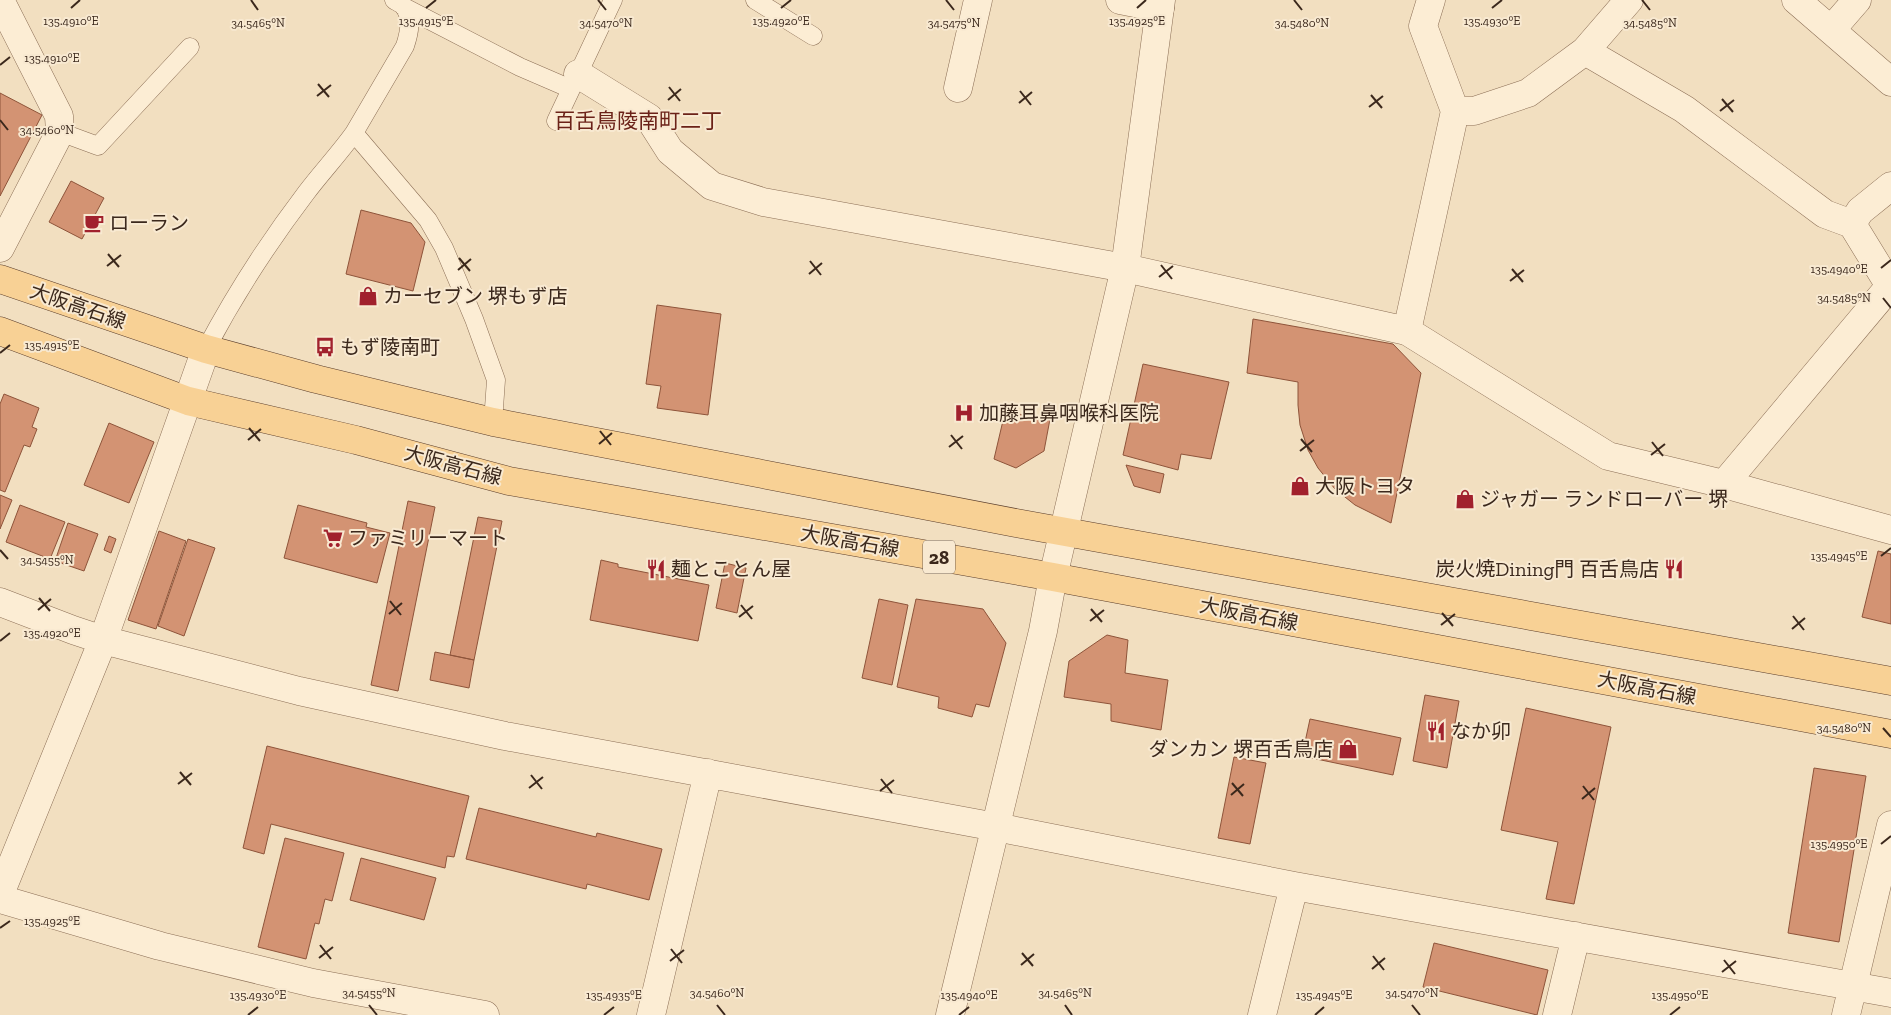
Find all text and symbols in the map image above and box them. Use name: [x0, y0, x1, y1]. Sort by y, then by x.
text: 135.4910°E: [43, 14, 99, 28]
text: 135.4915°E: [399, 14, 453, 28]
text: 135.4920°E: [753, 14, 809, 28]
text: 135.4925°E: [1109, 14, 1165, 28]
text: 135.4930°E: [1464, 14, 1520, 28]
text: 34.5465°N: [231, 16, 285, 30]
text: 34.5470°N: [579, 16, 633, 30]
text: 34.5475°N: [928, 16, 980, 30]
text: 34.5480°N: [1275, 16, 1329, 30]
text: 34.5485°N: [1623, 16, 1677, 30]
text: 135.4910°E: [24, 51, 80, 65]
district label: 百舌鳥陵南町二丁: [554, 108, 722, 133]
text: 34.5460°N: [20, 123, 74, 137]
place label: ローラン: [109, 211, 189, 235]
cafe icon: ローラン: [83, 212, 105, 234]
text: 135.4940°E: [1810, 262, 1868, 276]
street label: 大阪高石線: [27, 278, 129, 334]
place label: カーセブン 堺もず店: [383, 284, 568, 308]
shop icon: カーセブン 堺もず店: [357, 285, 379, 307]
text: 34.5485°N: [1817, 291, 1871, 305]
place label: もず陵南町: [340, 335, 440, 359]
bus stop icon: もず陵南町: [314, 336, 336, 358]
text: 135.4915°E: [25, 338, 79, 352]
place label: 加藤耳鼻咽喉科医院: [979, 401, 1159, 425]
hospital icon: 加藤耳鼻咽喉科医院: [953, 402, 975, 424]
street label: 大阪高石線: [402, 440, 504, 490]
place label: 大阪トヨタ: [1315, 474, 1415, 498]
shop icon: 大阪トヨタ: [1289, 475, 1311, 497]
place label: ジャガー ランドローバー 堺: [1480, 487, 1728, 511]
shop icon: ジャガー ランドローバー 堺: [1454, 488, 1476, 510]
street label: 大阪高石線: [799, 520, 901, 562]
place label: ファミリーマート: [348, 526, 508, 550]
supermarket icon: ファミリーマート: [322, 527, 344, 549]
road number: 28: [923, 540, 955, 574]
text: 135.4945°E: [1811, 549, 1867, 563]
text: 34.5455°N: [20, 553, 74, 567]
place label: 麺とことん屋: [671, 557, 791, 581]
place label: 炭火焼Dining門 百舌鳥店: [1435, 557, 1659, 581]
restaurant icon: 麺とことん屋: [645, 558, 667, 580]
restaurant icon: 炭火焼Dining門 百舌鳥店: [1663, 558, 1685, 580]
street label: 大阪高石線: [1198, 593, 1300, 635]
text: 135.4920°E: [24, 626, 80, 640]
street label: 大阪高石線: [1596, 667, 1698, 709]
place label: なか卯: [1451, 719, 1511, 743]
restaurant icon: なか卯: [1425, 720, 1447, 742]
text: 34.5480°N: [1817, 721, 1871, 735]
place label: ダンカン 堺百舌鳥店: [1148, 737, 1333, 761]
shop icon: ダンカン 堺百舌鳥店: [1337, 738, 1359, 760]
text: 135.4950°E: [1811, 837, 1867, 851]
text: 135.4925°E: [24, 914, 80, 928]
text: 34.5455°N: [342, 986, 396, 1000]
text: 34.5460°N: [690, 986, 744, 1000]
text: 34.5465°N: [1038, 986, 1092, 1000]
text: 34.5470°N: [1385, 986, 1439, 1000]
text: 135.4930°E: [230, 988, 286, 1002]
text: 135.4935°E: [586, 988, 642, 1002]
text: 135.4940°E: [940, 988, 998, 1002]
text: 135.4945°E: [1296, 988, 1352, 1002]
text: 135.4950°E: [1652, 988, 1708, 1002]

